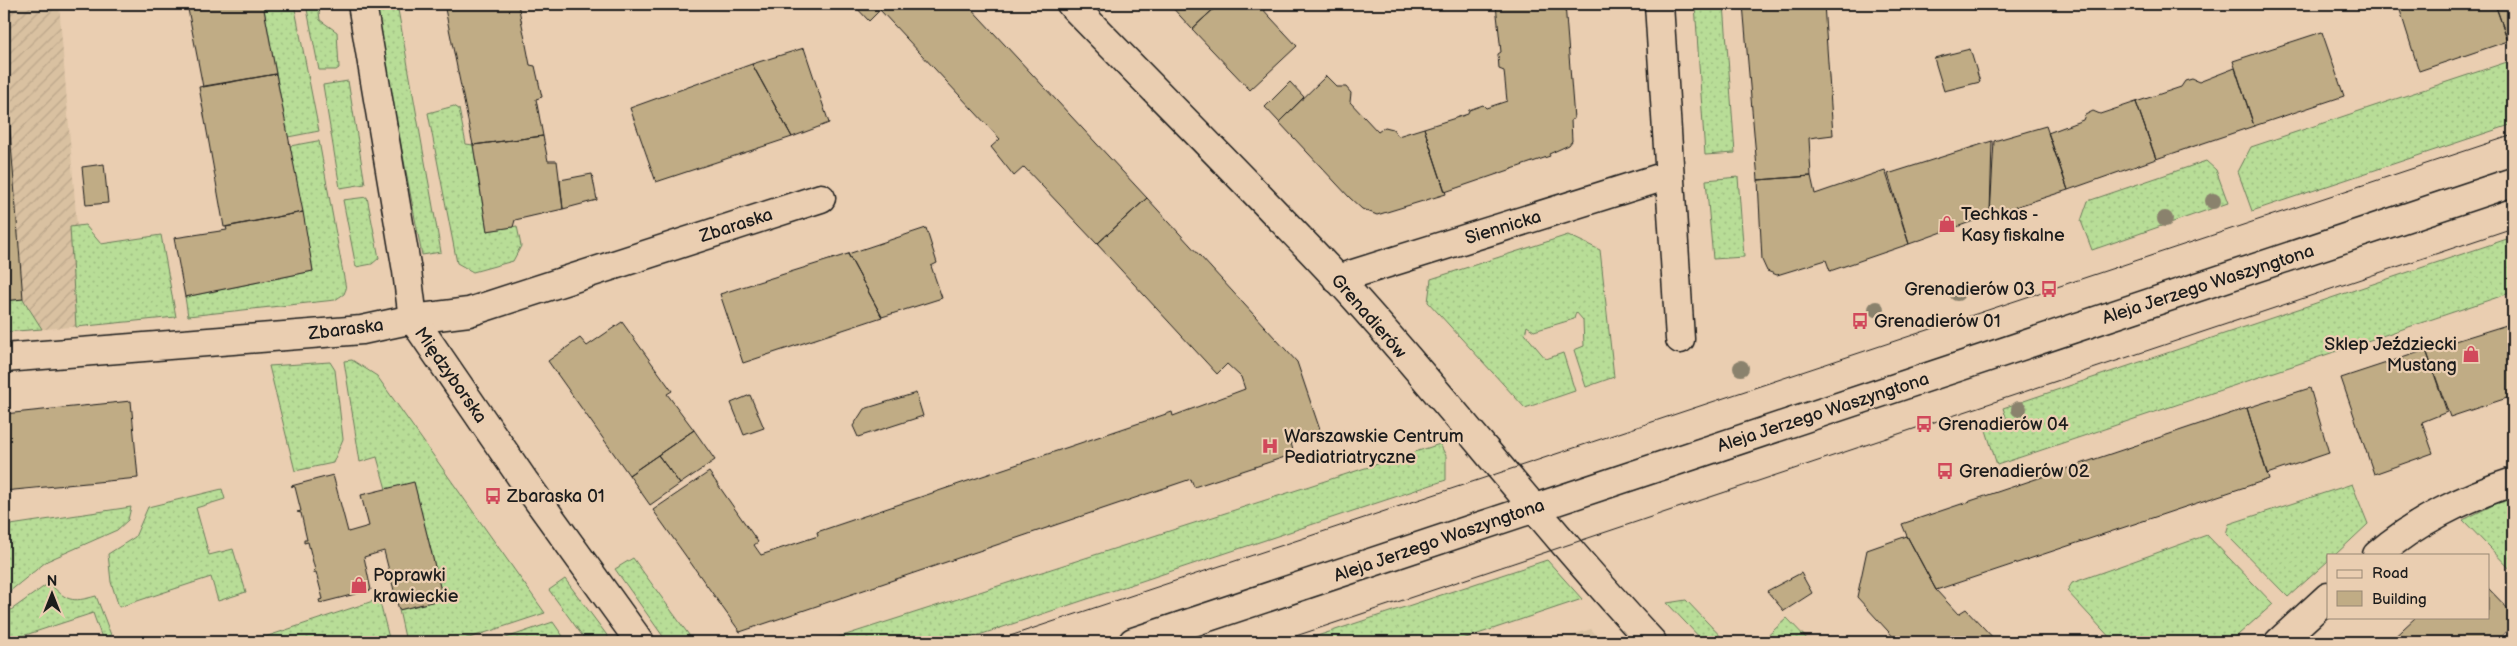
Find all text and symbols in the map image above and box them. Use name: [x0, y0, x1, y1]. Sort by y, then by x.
street label: Zbaraska: [696, 204, 775, 247]
place label: Techkas - Kasy fiskalne: [1961, 204, 2065, 246]
street label: Siennicka: [1463, 206, 1544, 249]
shop icon: Techkas - Kasy fiskalne: [1937, 214, 1957, 234]
street label: Aleja Jerzego Waszyngtona: [2100, 240, 2317, 329]
street label: Grenadierów: [1327, 270, 1411, 363]
place label: Grenadierów 03: [1904, 279, 2035, 300]
bus stop icon: Grenadierów 03: [2039, 279, 2059, 299]
bus stop icon: Grenadierów 01: [1850, 311, 1870, 331]
place label: Grenadierów 01: [1874, 311, 2001, 332]
street label: Zbaraska: [306, 314, 385, 345]
street label: Międzyborska: [410, 323, 491, 427]
place label: Sklep Jeździecki Mustang: [2324, 334, 2457, 376]
shop icon: Sklep Jeździecki Mustang: [2461, 344, 2481, 364]
street label: Aleja Jerzego Waszyngtona: [1715, 368, 1932, 457]
bus stop icon: Grenadierów 04: [1914, 414, 1934, 434]
place label: Grenadierów 04: [1938, 414, 2069, 435]
place label: Warszawskie Centrum Pediatriatryczne: [1284, 426, 1464, 468]
hospital icon: Warszawskie Centrum Pediatriatryczne: [1260, 436, 1280, 456]
bus stop icon: Grenadierów 02: [1935, 461, 1955, 481]
place label: Grenadierów 02: [1959, 461, 2090, 482]
bus stop icon: Zbaraska 01: [483, 486, 503, 506]
place label: Zbaraska 01: [506, 486, 605, 507]
street label: Aleja Jerzego Waszyngtona: [1331, 494, 1547, 586]
legend: [2327, 554, 2490, 618]
text: Road: [2372, 564, 2408, 583]
place label: Poprawki krawieckie: [373, 565, 459, 607]
north arrow: [28, 568, 78, 618]
text: N: [47, 573, 57, 590]
shop icon: Poprawki krawieckie: [349, 575, 369, 595]
text: Building: [2372, 590, 2427, 609]

